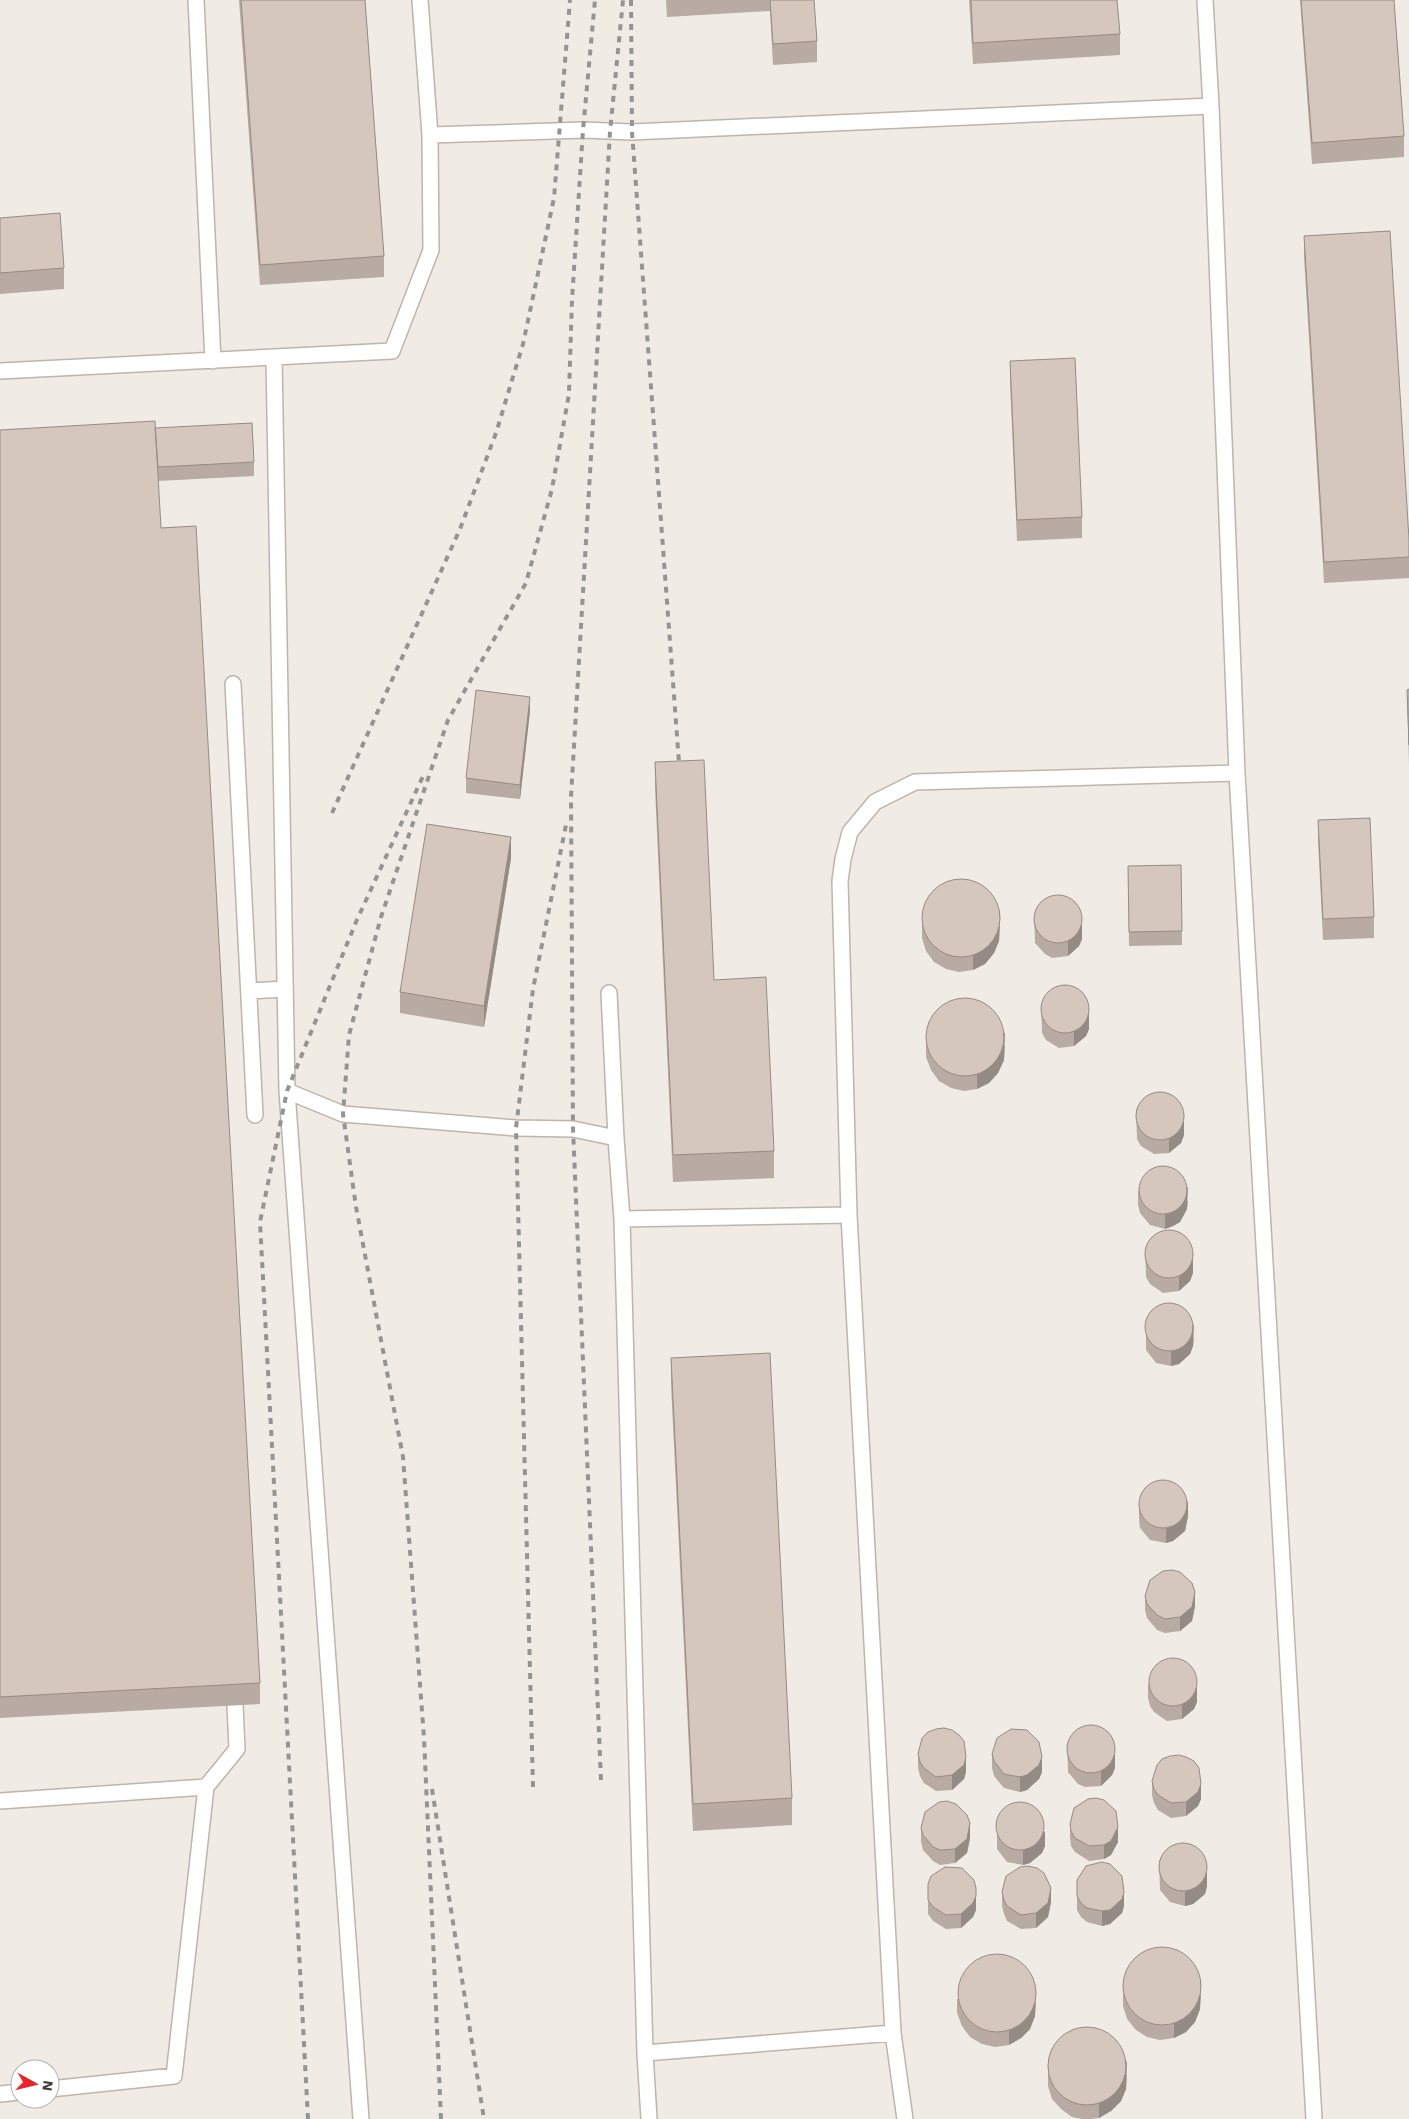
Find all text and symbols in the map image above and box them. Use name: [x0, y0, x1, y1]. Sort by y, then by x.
north arrow: [10, 2059, 60, 2109]
text: N: [39, 2080, 57, 2092]

